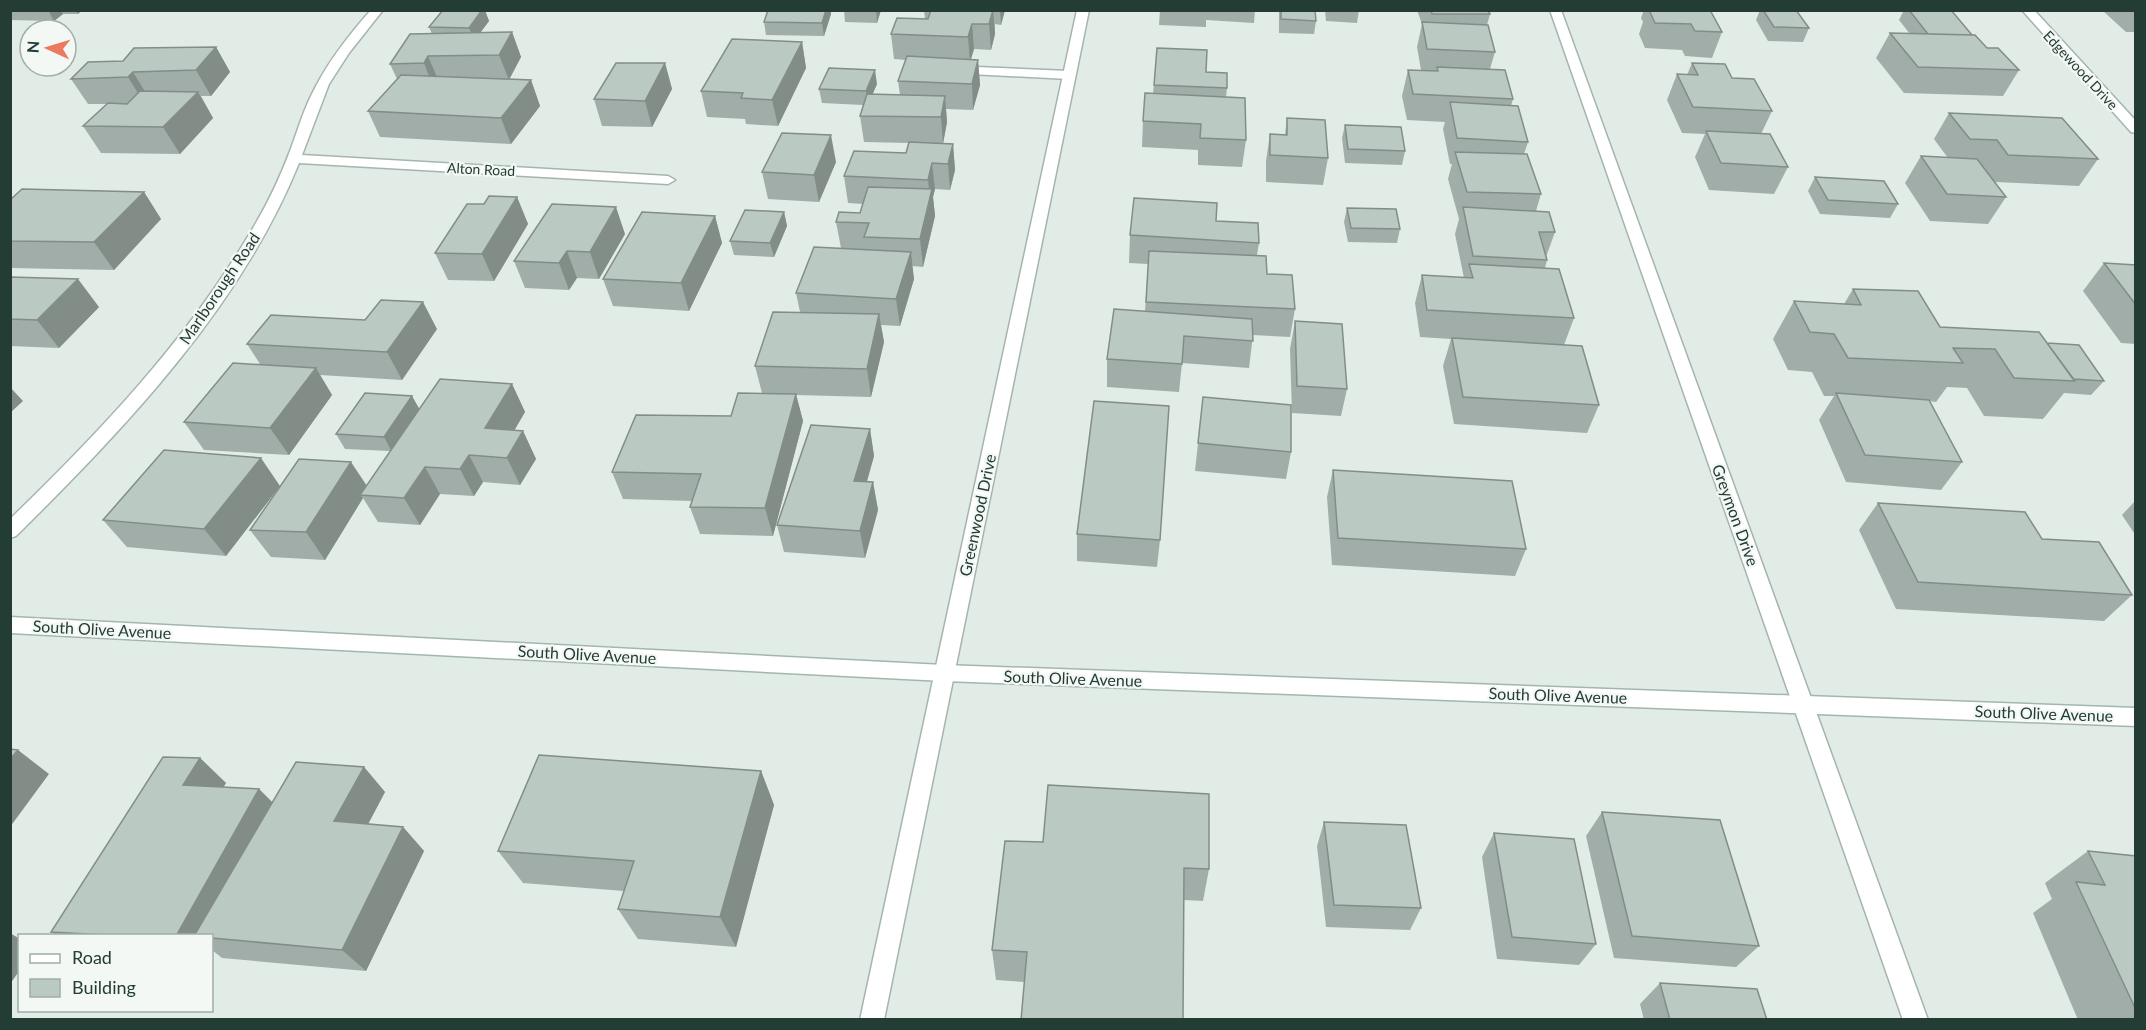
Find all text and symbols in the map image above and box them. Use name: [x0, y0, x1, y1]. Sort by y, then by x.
north arrow: [18, 18, 78, 78]
street label: Edgewood Drive: [2040, 27, 2122, 113]
text: N: [23, 40, 42, 54]
street label: Alton Road: [447, 159, 515, 179]
street label: Marlborough Road: [175, 229, 263, 347]
street label: Greenwood Drive: [955, 452, 999, 578]
street label: Greymon Drive: [1709, 461, 1763, 569]
street label: South Olive Avenue: [32, 616, 172, 642]
street label: South Olive Avenue: [517, 641, 657, 667]
street label: South Olive Avenue: [1003, 666, 1143, 690]
street label: South Olive Avenue: [1488, 683, 1628, 707]
street label: South Olive Avenue: [1974, 701, 2114, 725]
legend: [18, 934, 213, 1012]
text: Road: [72, 946, 112, 968]
text: Building: [72, 976, 136, 998]

